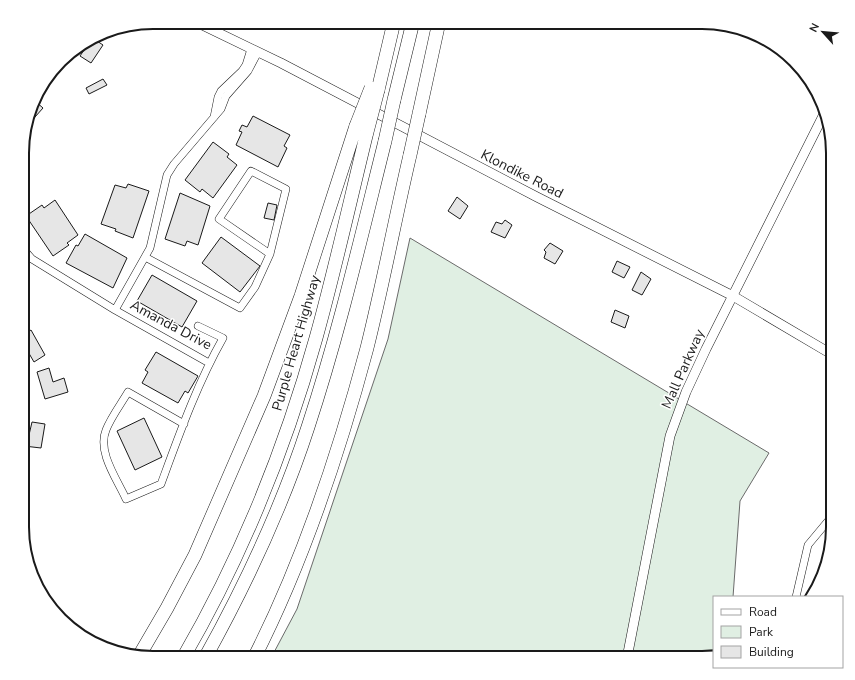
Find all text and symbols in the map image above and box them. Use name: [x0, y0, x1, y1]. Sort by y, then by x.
north arrow: [803, 12, 843, 52]
text: N: [806, 21, 823, 35]
street label: Klondike Road: [477, 145, 567, 203]
street label: Purple Heart Highway: [268, 272, 325, 413]
street label: Amanda Drive: [127, 295, 215, 355]
street label: Mall Parkway: [657, 325, 709, 412]
legend: [713, 596, 843, 668]
text: Road: [749, 604, 777, 620]
text: Park: [749, 624, 774, 640]
text: Building: [749, 644, 794, 660]

